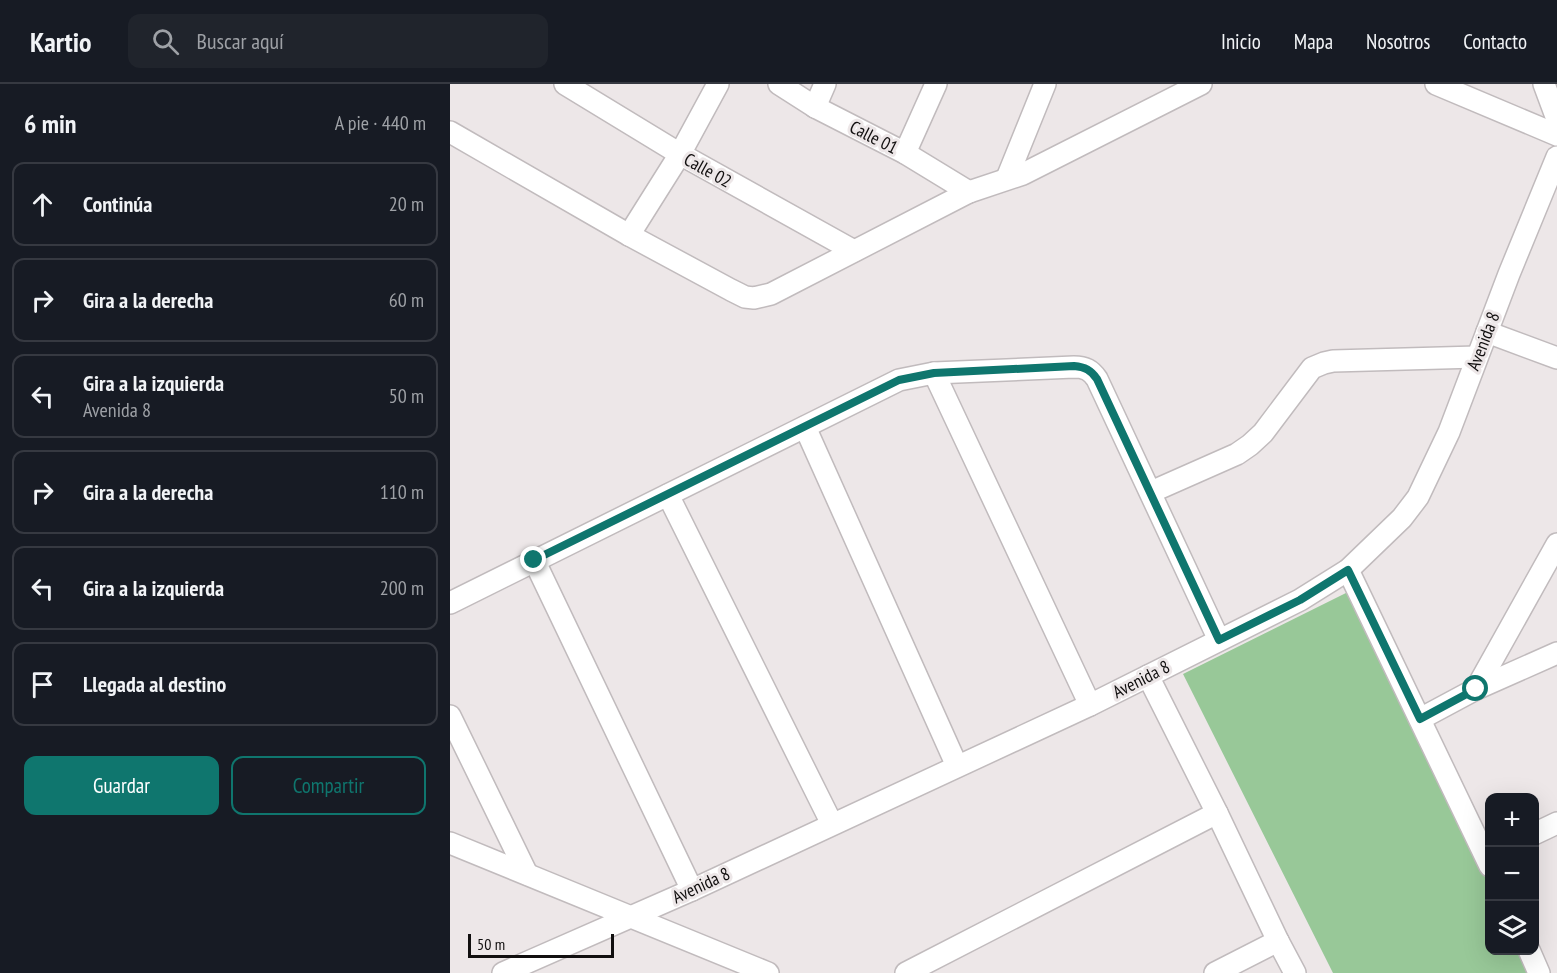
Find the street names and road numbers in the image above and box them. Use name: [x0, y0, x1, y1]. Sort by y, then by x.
street label: Calle 01: [846, 115, 902, 159]
street label: Calle 02: [680, 148, 736, 192]
street label: Avenida 8: [1461, 308, 1505, 374]
street label: Avenida 8: [1109, 655, 1173, 703]
street label: Avenida 8: [668, 862, 734, 908]

